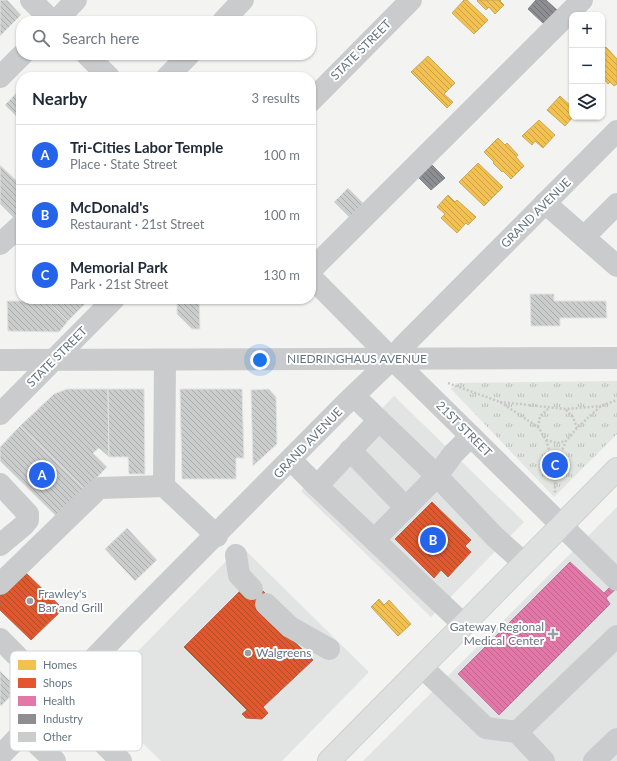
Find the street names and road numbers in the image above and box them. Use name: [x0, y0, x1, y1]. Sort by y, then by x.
street label: STATE STREET: [327, 16, 394, 83]
street label: GRAND AVENUE: [498, 174, 574, 251]
street label: STATE STREET: [23, 323, 90, 390]
street label: NIEDRINGHAUS AVENUE: [287, 351, 427, 366]
street label: 21ST STREET: [433, 398, 495, 460]
street label: GRAND AVENUE: [270, 404, 345, 481]

